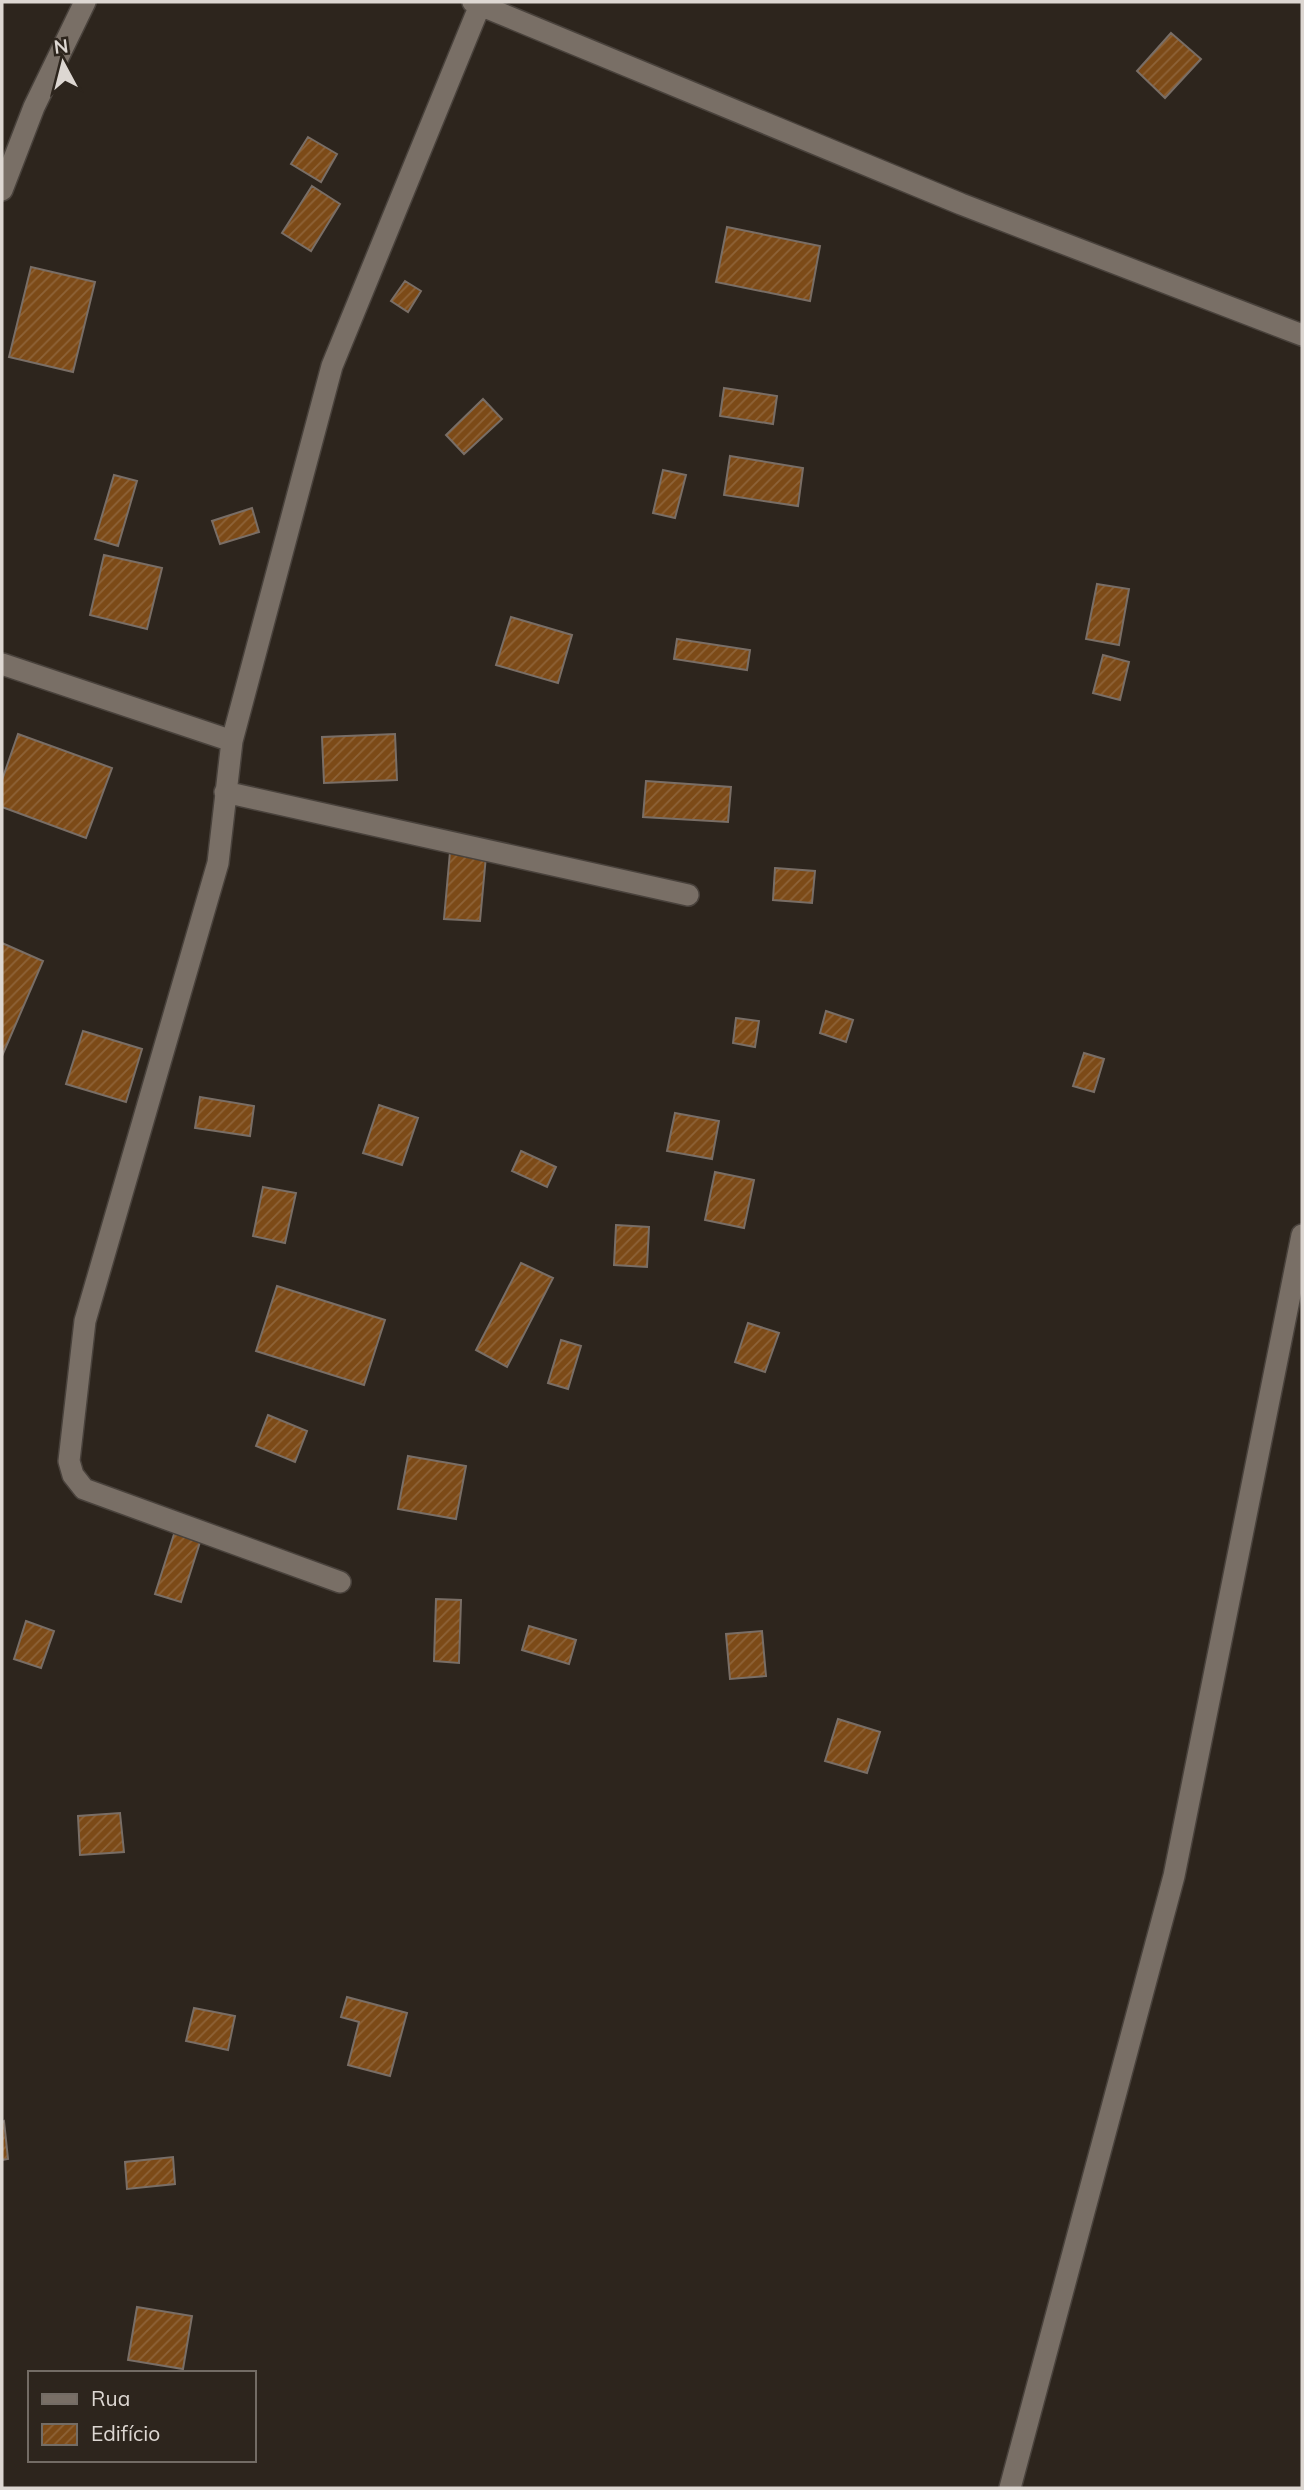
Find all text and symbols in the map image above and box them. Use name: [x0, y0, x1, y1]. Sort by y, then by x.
north arrow: [28, 28, 98, 98]
text: N: [52, 33, 70, 59]
legend: [28, 2371, 256, 2462]
text: Rua: [91, 2385, 130, 2411]
text: Edifício: [91, 2420, 160, 2446]

